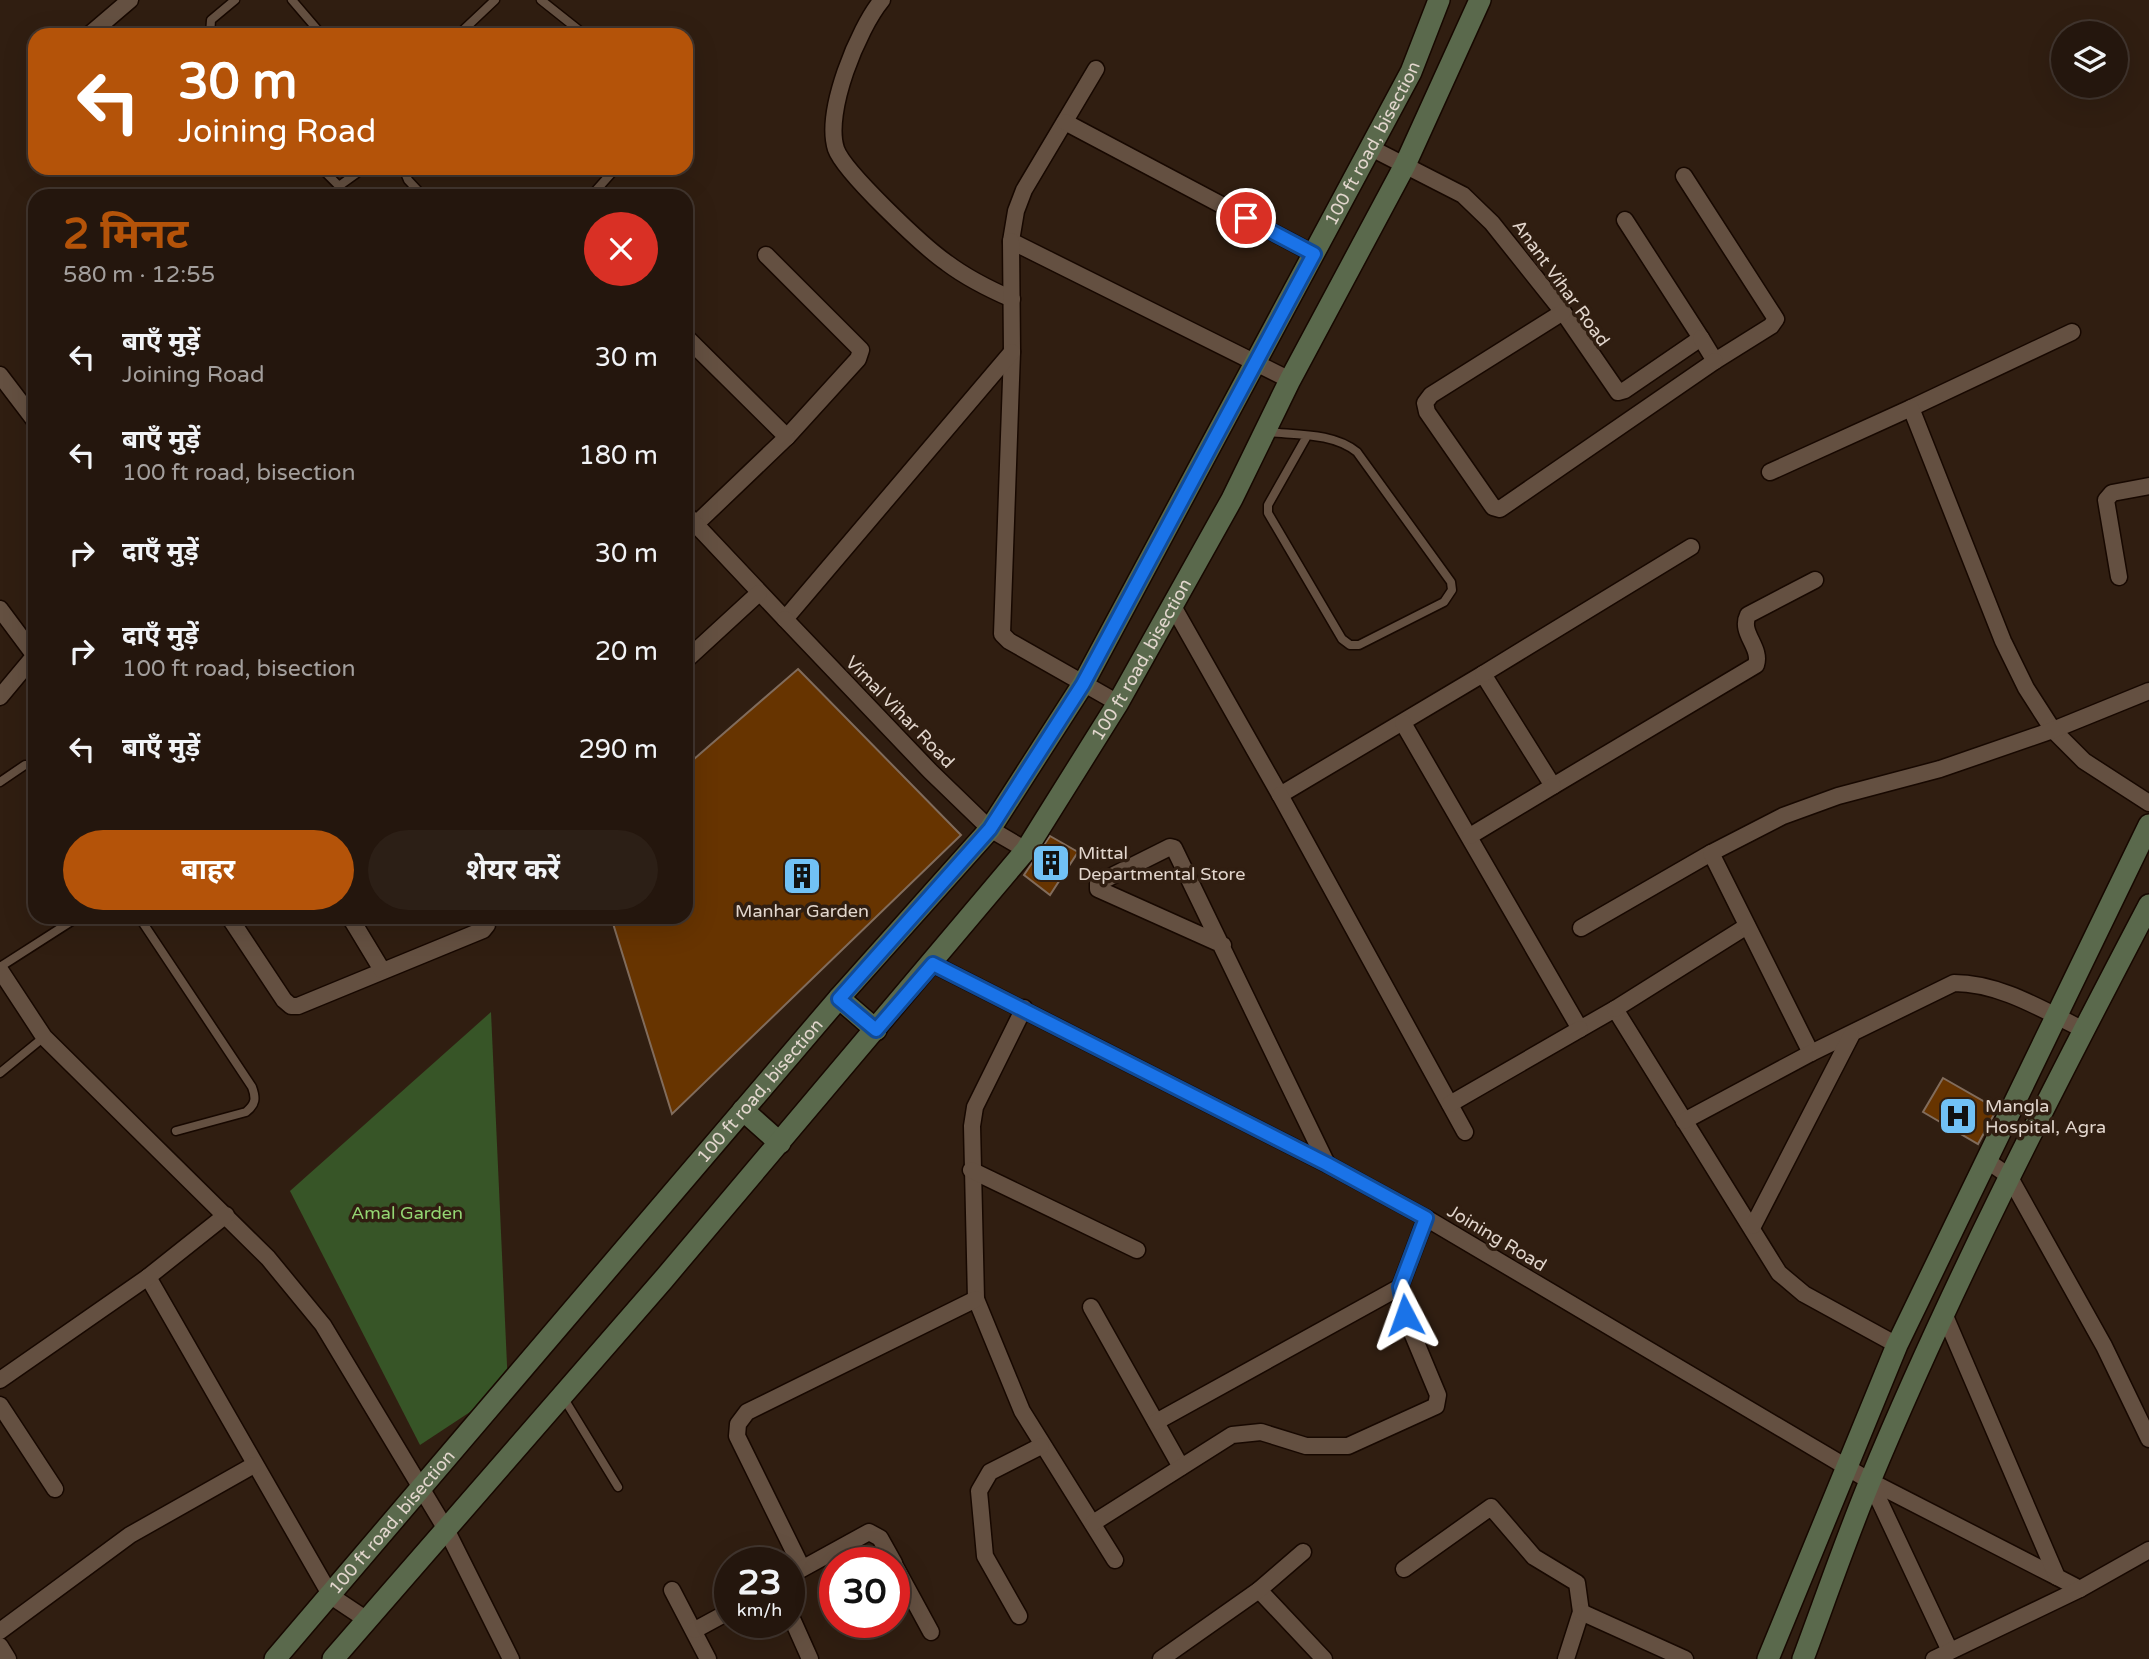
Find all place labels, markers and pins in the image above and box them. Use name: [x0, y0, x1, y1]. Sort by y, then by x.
pin: [1216, 188, 1276, 248]
building icon: Mittal Departmental Store: [1030, 842, 1072, 884]
place label: Mittal Departmental Store: [1078, 842, 1245, 885]
building icon: Manhar Garden: [781, 855, 823, 897]
place label: Manhar Garden: [735, 900, 869, 922]
hospital icon: Mangla Hospital, Agra: [1937, 1095, 1979, 1137]
place label: Mangla Hospital, Agra: [1985, 1095, 2106, 1138]

